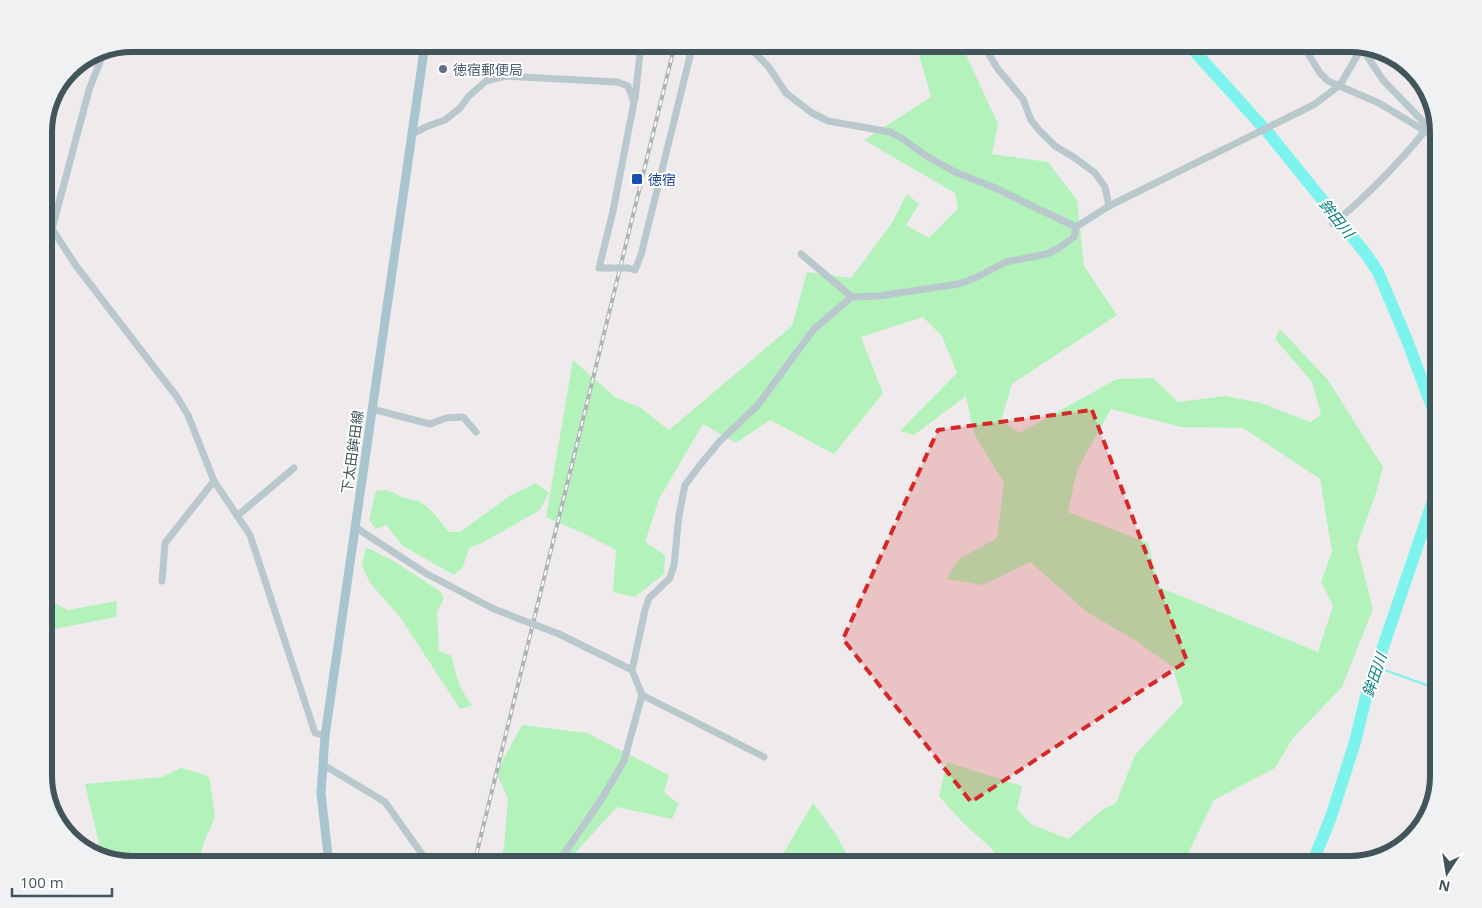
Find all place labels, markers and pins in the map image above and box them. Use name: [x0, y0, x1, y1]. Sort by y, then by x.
place label: 徳宿郵便局: [453, 60, 523, 79]
marker: 徳宿郵便局: [437, 63, 449, 75]
place label: 徳宿: [648, 170, 676, 189]
marker: 徳宿: [630, 172, 644, 186]

